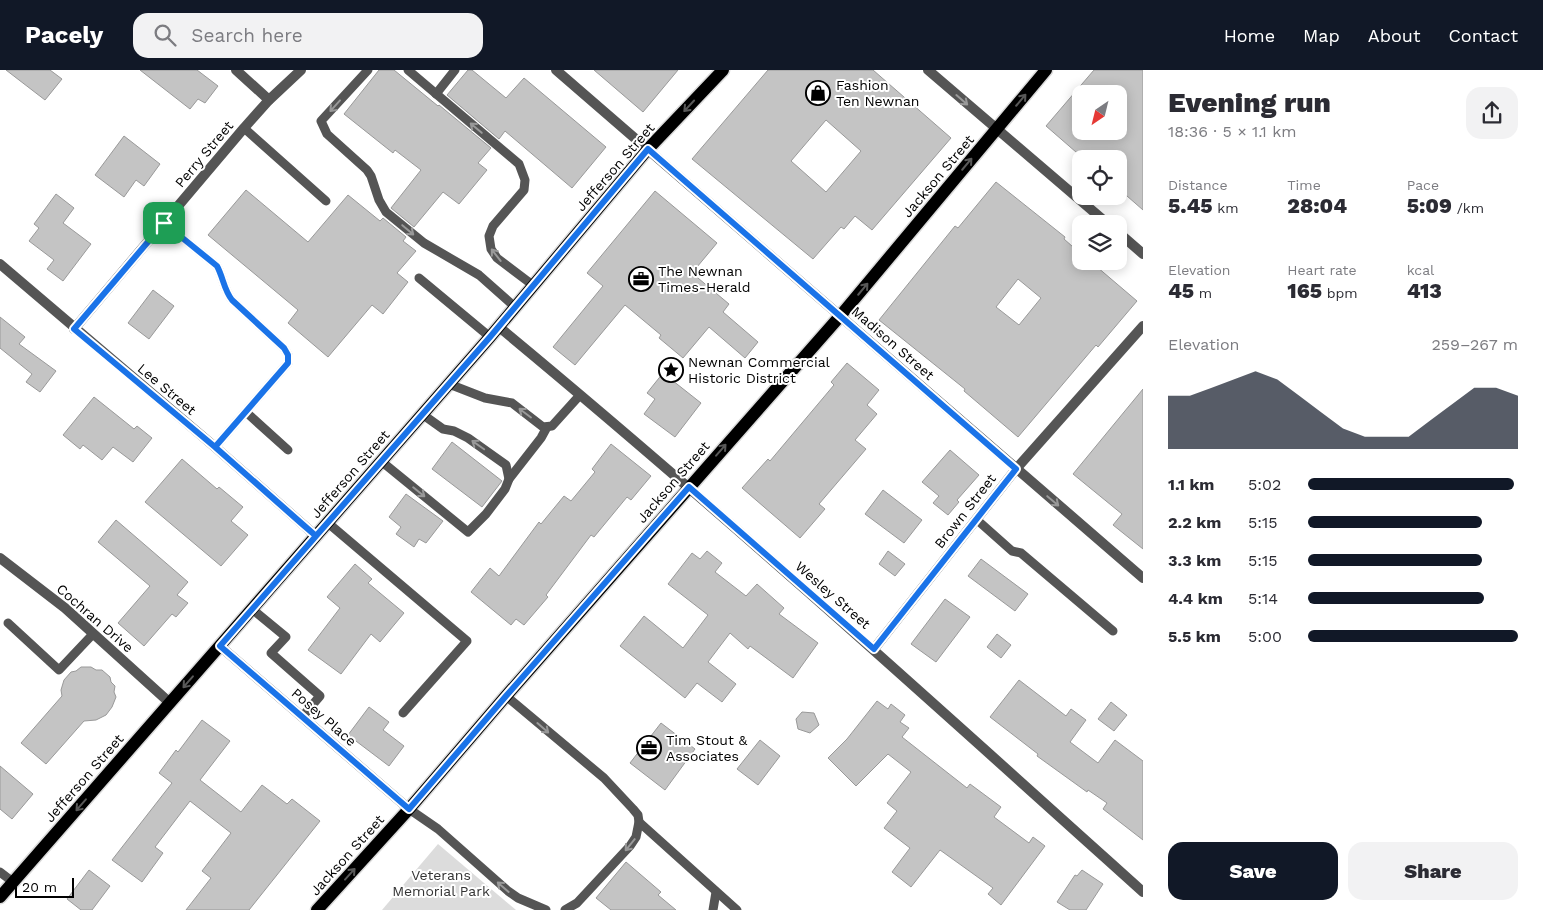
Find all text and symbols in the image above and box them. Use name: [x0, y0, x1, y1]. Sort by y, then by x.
search box: [133, 13, 483, 58]
text: Pacely: [25, 21, 103, 49]
icon: search: [151, 21, 179, 49]
text: Search here: [191, 24, 303, 47]
text: Home: [1224, 25, 1275, 46]
text: Map: [1303, 25, 1340, 46]
text: About: [1368, 25, 1420, 46]
text: Contact: [1448, 25, 1518, 46]
place label: Fashion Ten Newnan: [836, 77, 919, 109]
shop icon: Fashion Ten Newnan: [805, 80, 831, 106]
north arrow: [1072, 85, 1128, 140]
map controls: [1072, 85, 1127, 270]
text: Evening run: [1168, 86, 1331, 119]
button: share: [1466, 87, 1518, 139]
one-way arrow: [1016, 93, 1027, 106]
one-way arrow: [955, 94, 968, 105]
one-way arrow: [683, 99, 695, 112]
one-way arrow: [329, 100, 341, 113]
street label: Perry Street: [172, 117, 236, 190]
street label: Jefferson Street: [572, 120, 658, 214]
one-way arrow: [470, 122, 483, 133]
text: 18:36 · 5 × 1.1 km: [1168, 122, 1297, 141]
street label: Jackson Street: [899, 131, 977, 220]
button: locate: [1072, 150, 1127, 205]
one-way arrow: [962, 158, 973, 171]
text: Distance: [1168, 177, 1228, 193]
text: Time: [1287, 177, 1321, 193]
text: Pace: [1407, 177, 1439, 193]
text: 5.45: [1168, 193, 1213, 218]
text: 28:04: [1287, 193, 1347, 218]
text: 5:09: [1407, 193, 1452, 218]
text: km: [1213, 200, 1239, 216]
text: /km: [1452, 200, 1484, 216]
pin: [143, 202, 185, 244]
icon: arrive: [150, 209, 178, 237]
button: layers: [1072, 215, 1127, 270]
one-way arrow: [401, 224, 414, 235]
one-way arrow: [491, 249, 502, 262]
text: Elevation: [1168, 262, 1231, 278]
text: Heart rate: [1287, 262, 1357, 278]
text: kcal: [1407, 262, 1434, 278]
place label: The Newnan Times-Herald: [658, 263, 751, 295]
office icon: The Newnan Times-Herald: [628, 266, 654, 292]
text: 45: [1168, 278, 1194, 303]
text: 165: [1287, 278, 1322, 303]
text: 413: [1407, 278, 1442, 303]
one-way arrow: [857, 282, 868, 295]
text: m: [1194, 285, 1212, 301]
text: bpm: [1322, 285, 1358, 301]
street label: Madison Street: [849, 303, 937, 383]
text: Elevation: [1168, 335, 1239, 354]
text: 259–267 m: [1431, 335, 1518, 354]
place label: Newnan Commercial Historic District: [688, 354, 831, 386]
place icon: Newnan Commercial Historic District: [658, 357, 684, 383]
street label: Lee Street: [135, 360, 200, 418]
one-way arrow: [519, 408, 532, 419]
street label: Jefferson Street: [307, 427, 393, 521]
street label: Jackson Street: [633, 438, 713, 526]
one-way arrow: [471, 440, 485, 450]
one-way arrow: [716, 444, 727, 457]
street label: Brown Street: [931, 470, 999, 551]
text: 1.1 km: [1168, 475, 1214, 494]
text: 5:02: [1248, 475, 1281, 494]
one-way arrow: [412, 486, 425, 497]
one-way arrow: [1046, 495, 1059, 507]
text: 2.2 km: [1168, 513, 1221, 532]
text: 5:15: [1248, 513, 1278, 532]
text: 3.3 km: [1168, 551, 1221, 570]
text: 5:15: [1248, 551, 1278, 570]
street label: Wesley Street: [792, 558, 874, 632]
street label: Cochran Drive: [53, 580, 137, 656]
text: 4.4 km: [1168, 589, 1223, 608]
text: 5:14: [1248, 589, 1278, 608]
text: 5.5 km: [1168, 627, 1221, 646]
text: 5:00: [1248, 627, 1282, 646]
one-way arrow: [182, 676, 193, 689]
street label: Posey Place: [288, 685, 360, 749]
one-way arrow: [536, 722, 549, 733]
street label: Jefferson Street: [41, 731, 127, 825]
place label: Tim Stout & Associates: [666, 732, 748, 764]
office icon: Tim Stout & Associates: [636, 735, 662, 761]
one-way arrow: [75, 798, 86, 811]
street label: Jackson Street: [307, 811, 387, 898]
one-way arrow: [624, 839, 635, 852]
button: Save: [1168, 842, 1338, 900]
button: Share: [1348, 842, 1518, 900]
park label: Veterans Memorial Park: [392, 867, 490, 899]
one-way arrow: [344, 868, 356, 881]
scale bar: [15, 875, 74, 898]
text: 20 m: [22, 879, 57, 895]
one-way arrow: [497, 881, 510, 893]

